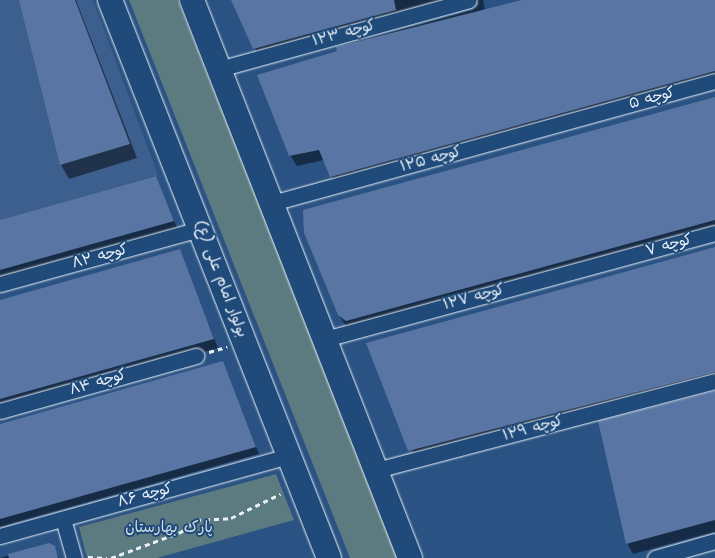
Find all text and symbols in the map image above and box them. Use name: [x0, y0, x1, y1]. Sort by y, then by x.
street label: کوچه ۱۲۳: [311, 17, 377, 51]
street label: کوچه ۵: [627, 84, 677, 114]
street label: کوچه ۱۲۵: [398, 143, 464, 177]
street label: بولوار امام علی (ع): [189, 218, 251, 340]
street label: کوچه ۷: [644, 231, 694, 261]
street label: کوچه ۸۲: [70, 241, 130, 273]
street label: کوچه ۱۲۷: [441, 281, 507, 315]
street label: کوچه ۸۴: [67, 366, 129, 400]
street label: کوچه ۱۲۹: [501, 412, 565, 446]
street label: کوچه ۸۶: [116, 480, 174, 512]
park label: پارک بهارستان: [125, 520, 213, 538]

